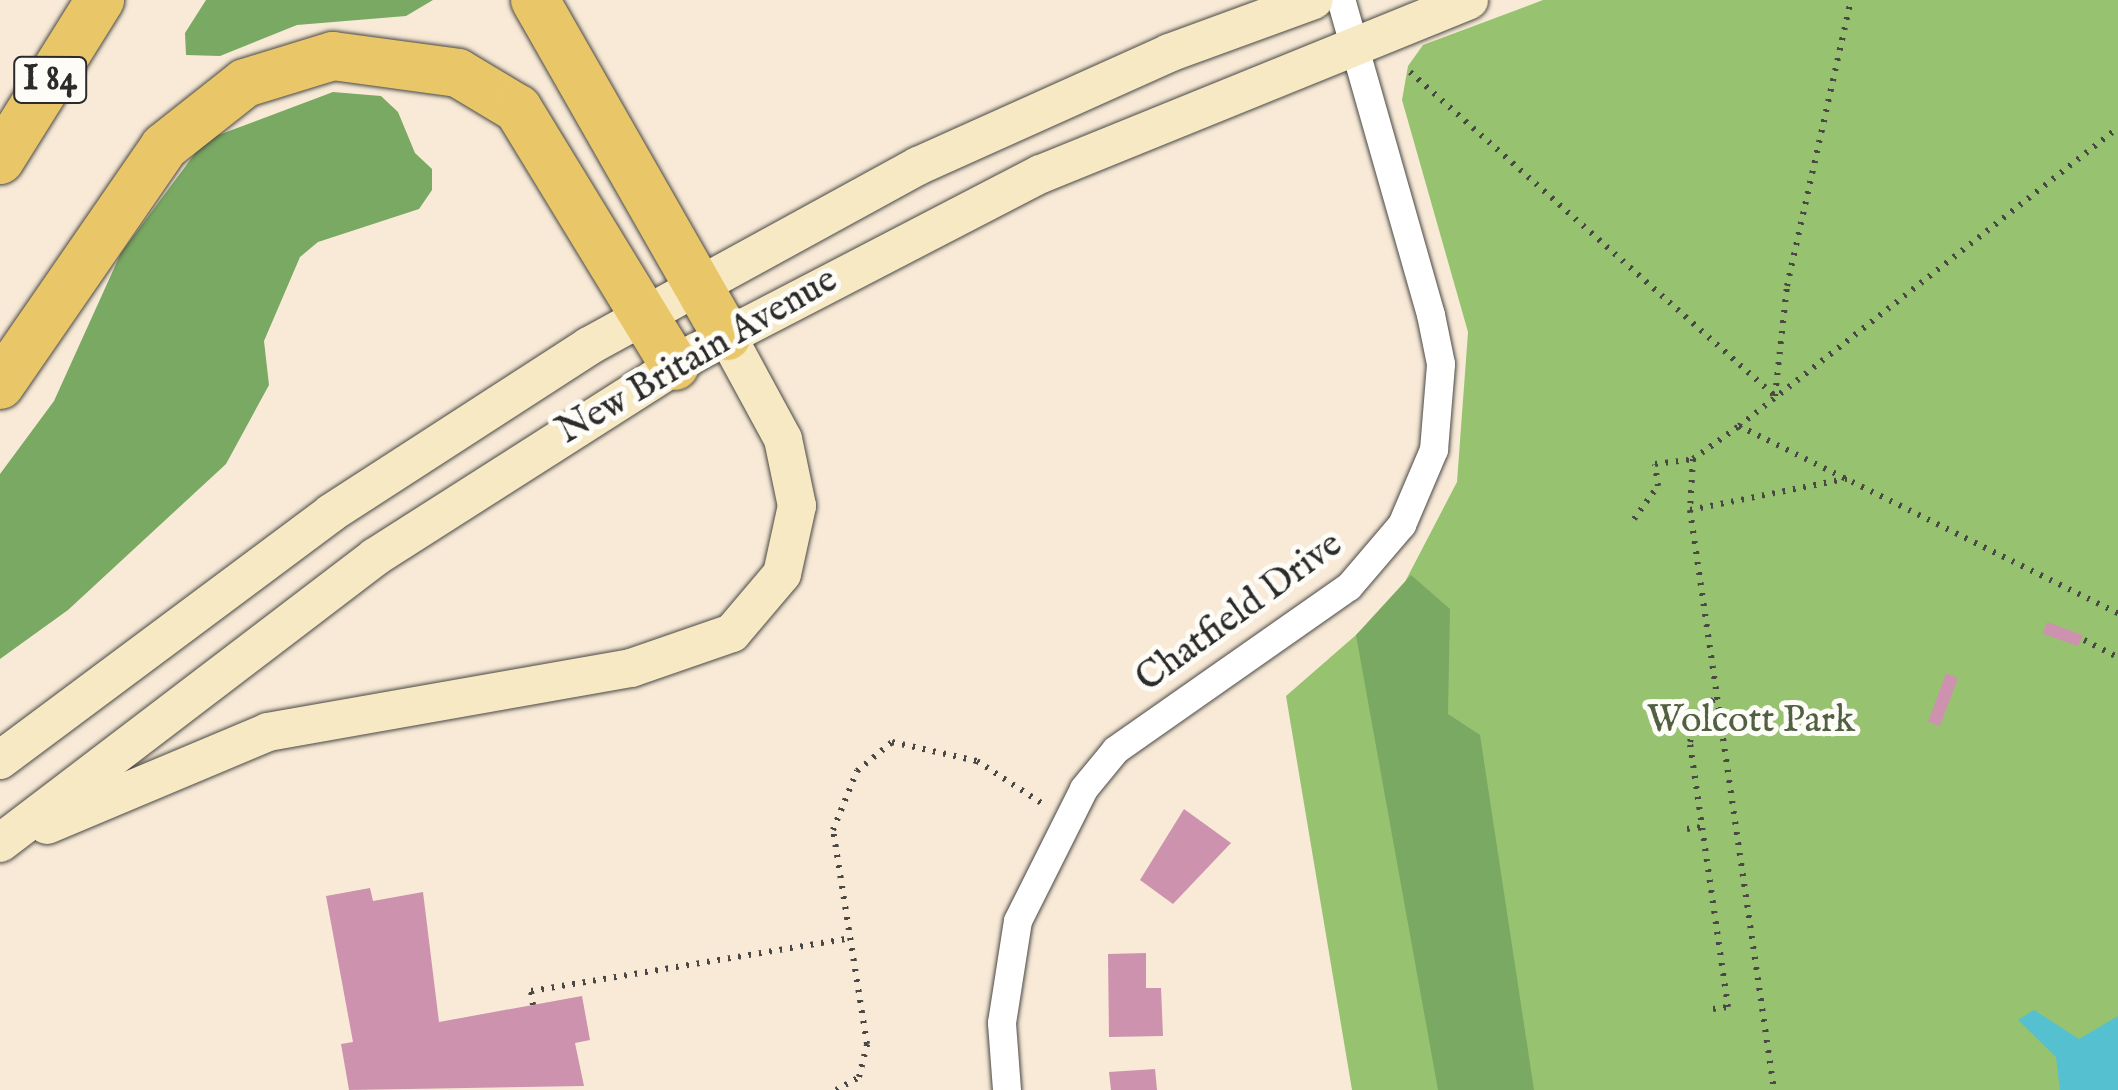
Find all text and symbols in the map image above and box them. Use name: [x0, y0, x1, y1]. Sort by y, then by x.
road number: I 84: [12, 50, 88, 110]
street label: New Britain Avenue: [550, 258, 846, 456]
street label: Chatfield Drive: [1128, 523, 1352, 703]
park label: Wolcott Park: [1647, 699, 1855, 745]

